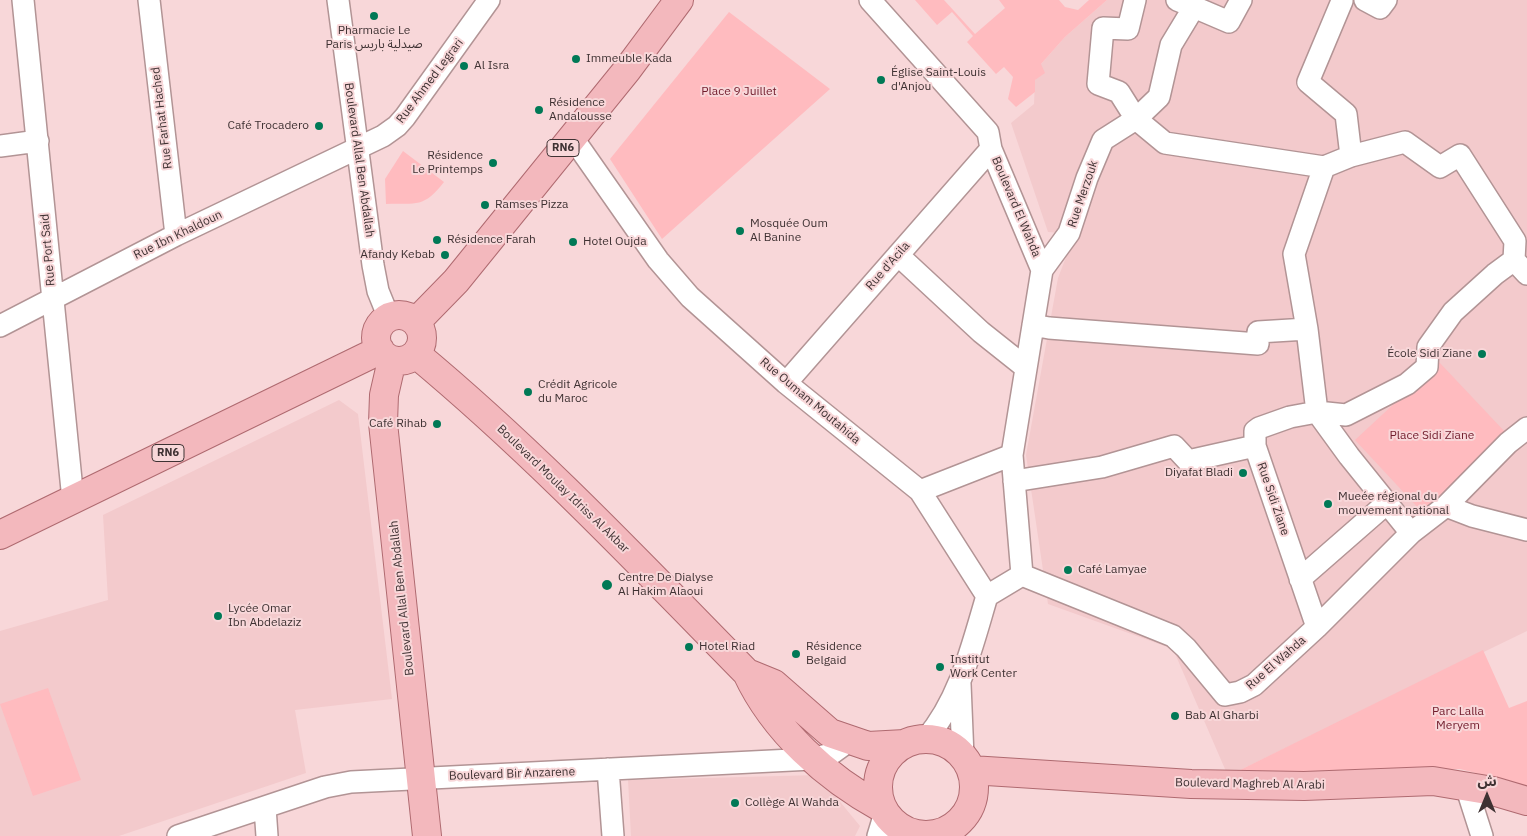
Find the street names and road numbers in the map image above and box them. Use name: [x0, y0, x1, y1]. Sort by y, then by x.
street label: Rue Ahmed Legrari: [393, 36, 467, 126]
street label: Rue Farhat Hached: [149, 66, 175, 170]
street label: Boulevard Allal Ben Abdallah: [341, 82, 377, 238]
road number: RN6: [547, 140, 579, 156]
street label: Boulevard El Wahda: [988, 155, 1044, 259]
street label: Rue Merzouk: [1065, 159, 1101, 229]
street label: Rue Ibn Khaldoun: [131, 207, 225, 263]
street label: Rue Port Said: [38, 213, 58, 287]
street label: Rue d'Acila: [863, 239, 913, 293]
street label: Rue Oumam Moutahida: [757, 355, 863, 447]
street label: Boulevard Moulay Idriss Al Akbar: [494, 422, 632, 556]
road number: RN6: [152, 444, 184, 462]
street label: Rue Sidi Ziane: [1254, 461, 1292, 537]
street label: Boulevard Allal Ben Abdallah: [387, 520, 417, 676]
street label: Rue El Wahda: [1243, 633, 1309, 693]
street label: Boulevard Bir Anzarene: [449, 765, 575, 783]
street label: Boulevard Maghreb Al Arabi: [1175, 775, 1325, 793]

